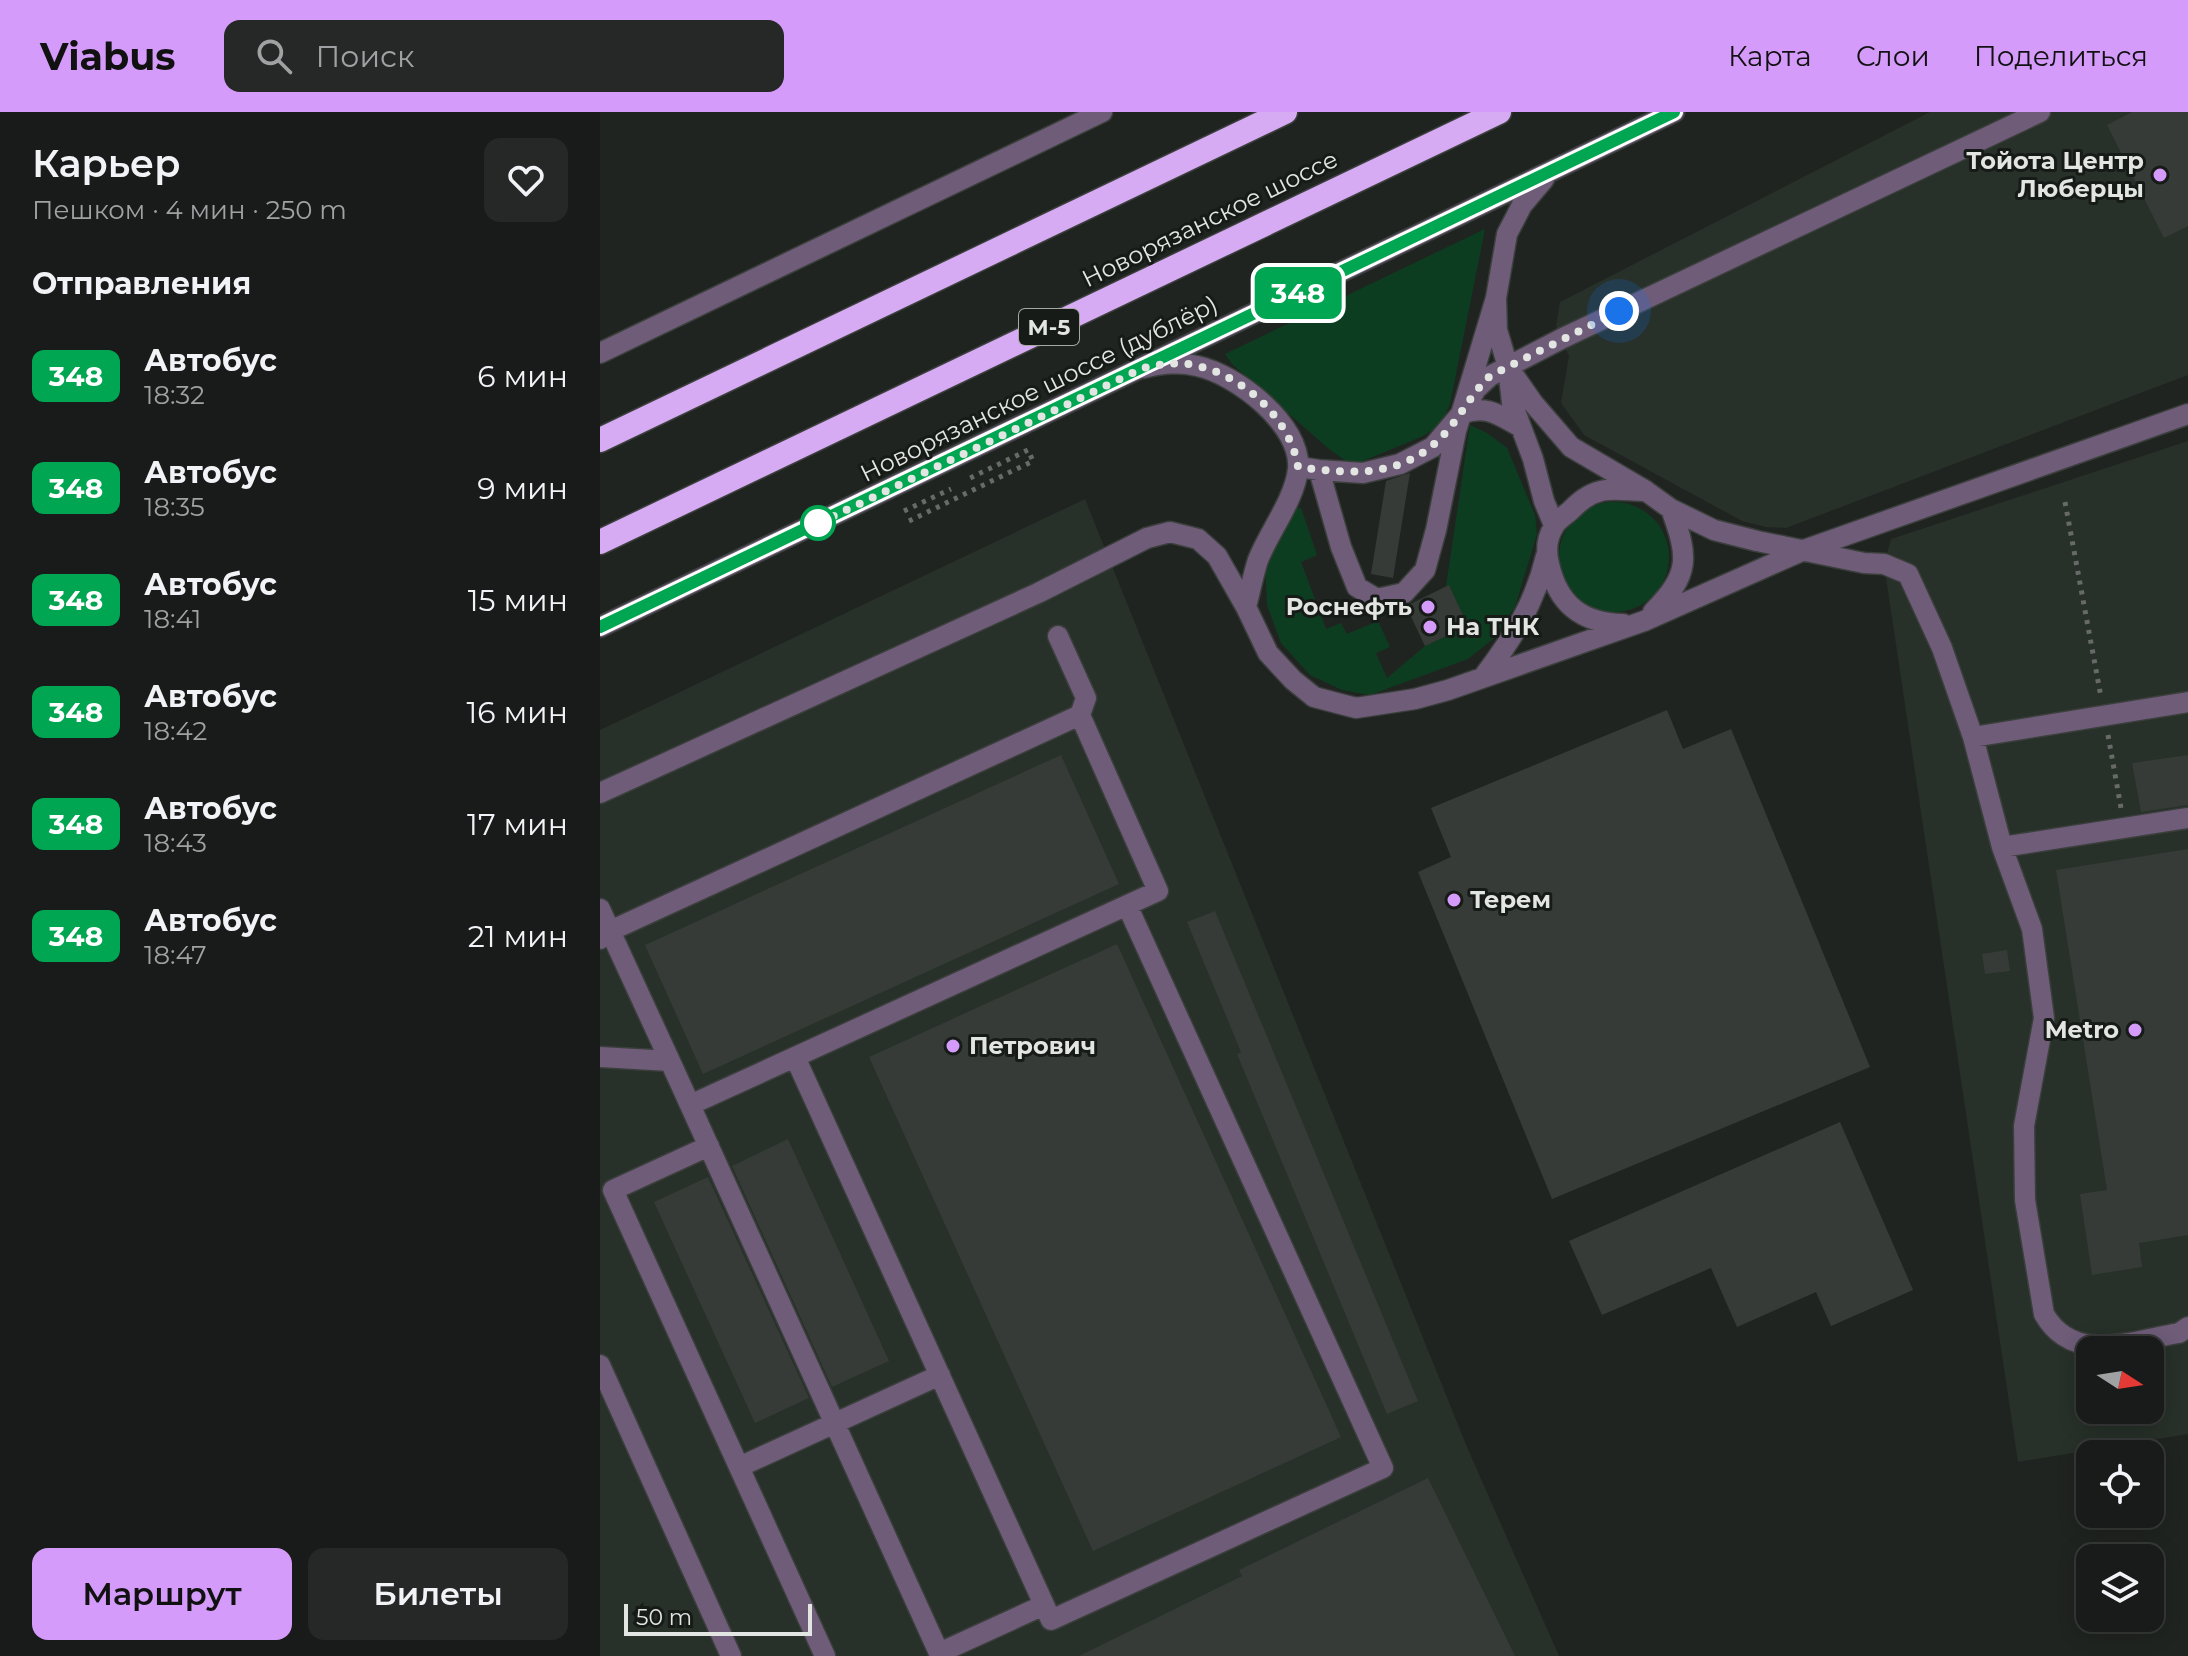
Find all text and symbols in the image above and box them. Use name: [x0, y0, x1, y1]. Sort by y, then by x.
search box: [224, 20, 784, 92]
text: Viabus: [40, 33, 176, 80]
icon: search: [252, 34, 296, 78]
text: Поиск: [316, 38, 414, 75]
text: Карта: [1728, 39, 1812, 73]
text: Слои: [1856, 39, 1930, 73]
text: Поделиться: [1974, 39, 2148, 73]
button: heart: [484, 138, 568, 222]
text: Карьер: [32, 140, 181, 187]
street label: Новорязанское шоссе: [1077, 144, 1342, 293]
place label: Тойота Центр Люберцы: [1966, 146, 2144, 203]
marker: Тойота Центр Люберцы: [2151, 166, 2169, 184]
text: Пешком · 4 мин · 250 m: [32, 194, 347, 226]
text: Отправления: [32, 265, 251, 302]
line badge: 348: [1252, 267, 1344, 319]
text: 348: [1271, 276, 1325, 310]
street label: Новорязанское шоссе (дублёр): [856, 289, 1222, 488]
your location: [1599, 291, 1639, 331]
road number: М-5: [1019, 309, 1079, 345]
text: Автобус: [144, 342, 277, 379]
text: 6 мин: [477, 358, 568, 395]
text: 348: [49, 359, 103, 393]
text: 18:32: [144, 379, 205, 411]
text: Автобус: [144, 454, 277, 491]
text: 9 мин: [477, 470, 568, 507]
text: 348: [49, 471, 103, 505]
text: 18:35: [144, 491, 205, 523]
unlabelled marker: [801, 506, 835, 540]
text: Автобус: [144, 566, 277, 603]
text: 15 мин: [468, 582, 568, 619]
text: 348: [49, 583, 103, 617]
place label: Роснефть: [1286, 592, 1412, 621]
marker: Роснефть: [1419, 598, 1437, 616]
text: 18:41: [144, 603, 201, 635]
place label: На ТНК: [1446, 612, 1540, 641]
marker: На ТНК: [1421, 618, 1439, 636]
text: Автобус: [144, 678, 277, 715]
text: 16 мин: [466, 694, 568, 731]
text: 348: [49, 695, 103, 729]
text: 18:42: [144, 715, 207, 747]
text: Автобус: [144, 790, 277, 827]
text: 17 мин: [467, 806, 568, 843]
text: 348: [49, 807, 103, 841]
text: 18:43: [144, 827, 207, 859]
place label: Терем: [1470, 885, 1551, 914]
marker: Терем: [1445, 891, 1463, 909]
text: Автобус: [144, 902, 277, 939]
text: 21 мин: [468, 918, 568, 955]
text: 348: [49, 919, 103, 953]
text: 18:47: [144, 939, 207, 971]
place label: Metro: [2045, 1015, 2119, 1044]
marker: Metro: [2126, 1021, 2144, 1039]
place label: Петрович: [969, 1031, 1096, 1060]
marker: Петрович: [944, 1037, 962, 1055]
north arrow: [2076, 1336, 2164, 1424]
map controls: [2076, 1336, 2164, 1632]
button: locate: [2076, 1440, 2164, 1528]
button: layers: [2076, 1544, 2164, 1632]
button: Маршрут: [32, 1548, 292, 1640]
button: Билеты: [308, 1548, 568, 1640]
scale bar: [624, 1600, 812, 1636]
text: 50 m: [636, 1604, 692, 1631]

